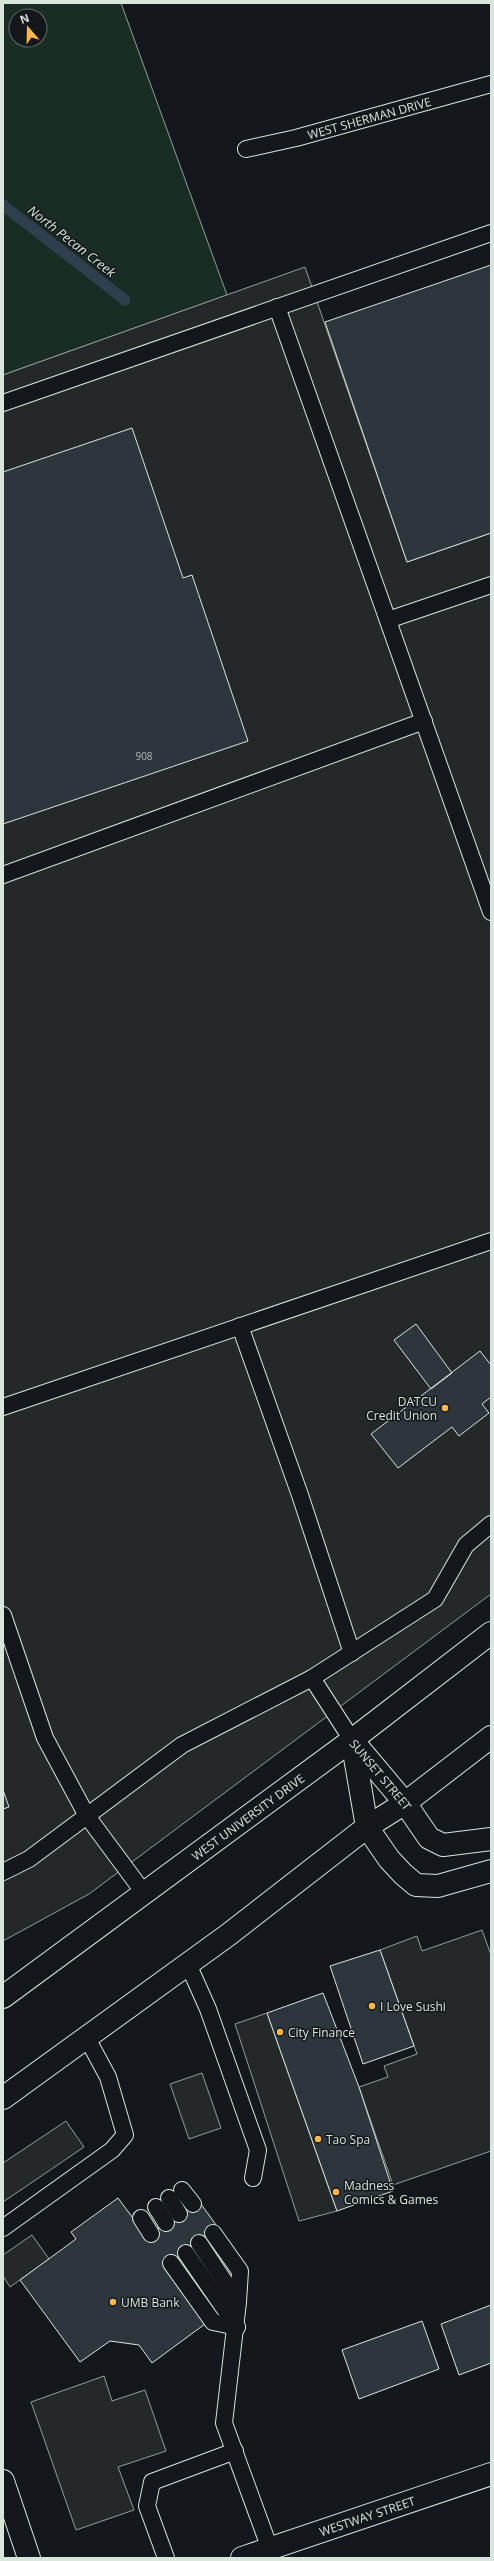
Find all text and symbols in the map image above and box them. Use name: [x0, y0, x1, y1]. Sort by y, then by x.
north arrow: [8, 8, 48, 48]
text: N: [18, 10, 31, 27]
street label: WEST SHERMAN DRIVE: [305, 93, 433, 143]
water label: North Pecan Creek: [24, 201, 120, 281]
house number: 908: [135, 749, 153, 763]
place label: DATCU Credit Union: [366, 1393, 437, 1424]
marker: DATCU Credit Union: [440, 1403, 450, 1413]
street label: SUNSET STREET: [346, 1735, 416, 1814]
street label: WEST UNIVERSITY DRIVE: [188, 1770, 308, 1864]
place label: I Love Sushi: [380, 1998, 446, 2015]
marker: I Love Sushi: [367, 2001, 377, 2011]
place label: City Finance: [288, 2024, 355, 2041]
marker: City Finance: [275, 2027, 285, 2037]
place label: Tao Spa: [326, 2131, 370, 2148]
marker: Tao Spa: [313, 2134, 323, 2144]
place label: Madness Comics & Games: [344, 2177, 439, 2208]
marker: Madness Comics & Games: [331, 2187, 341, 2197]
place label: UMB Bank: [121, 2294, 180, 2311]
marker: UMB Bank: [108, 2297, 118, 2307]
street label: WESTWAY STREET: [317, 2492, 418, 2540]

